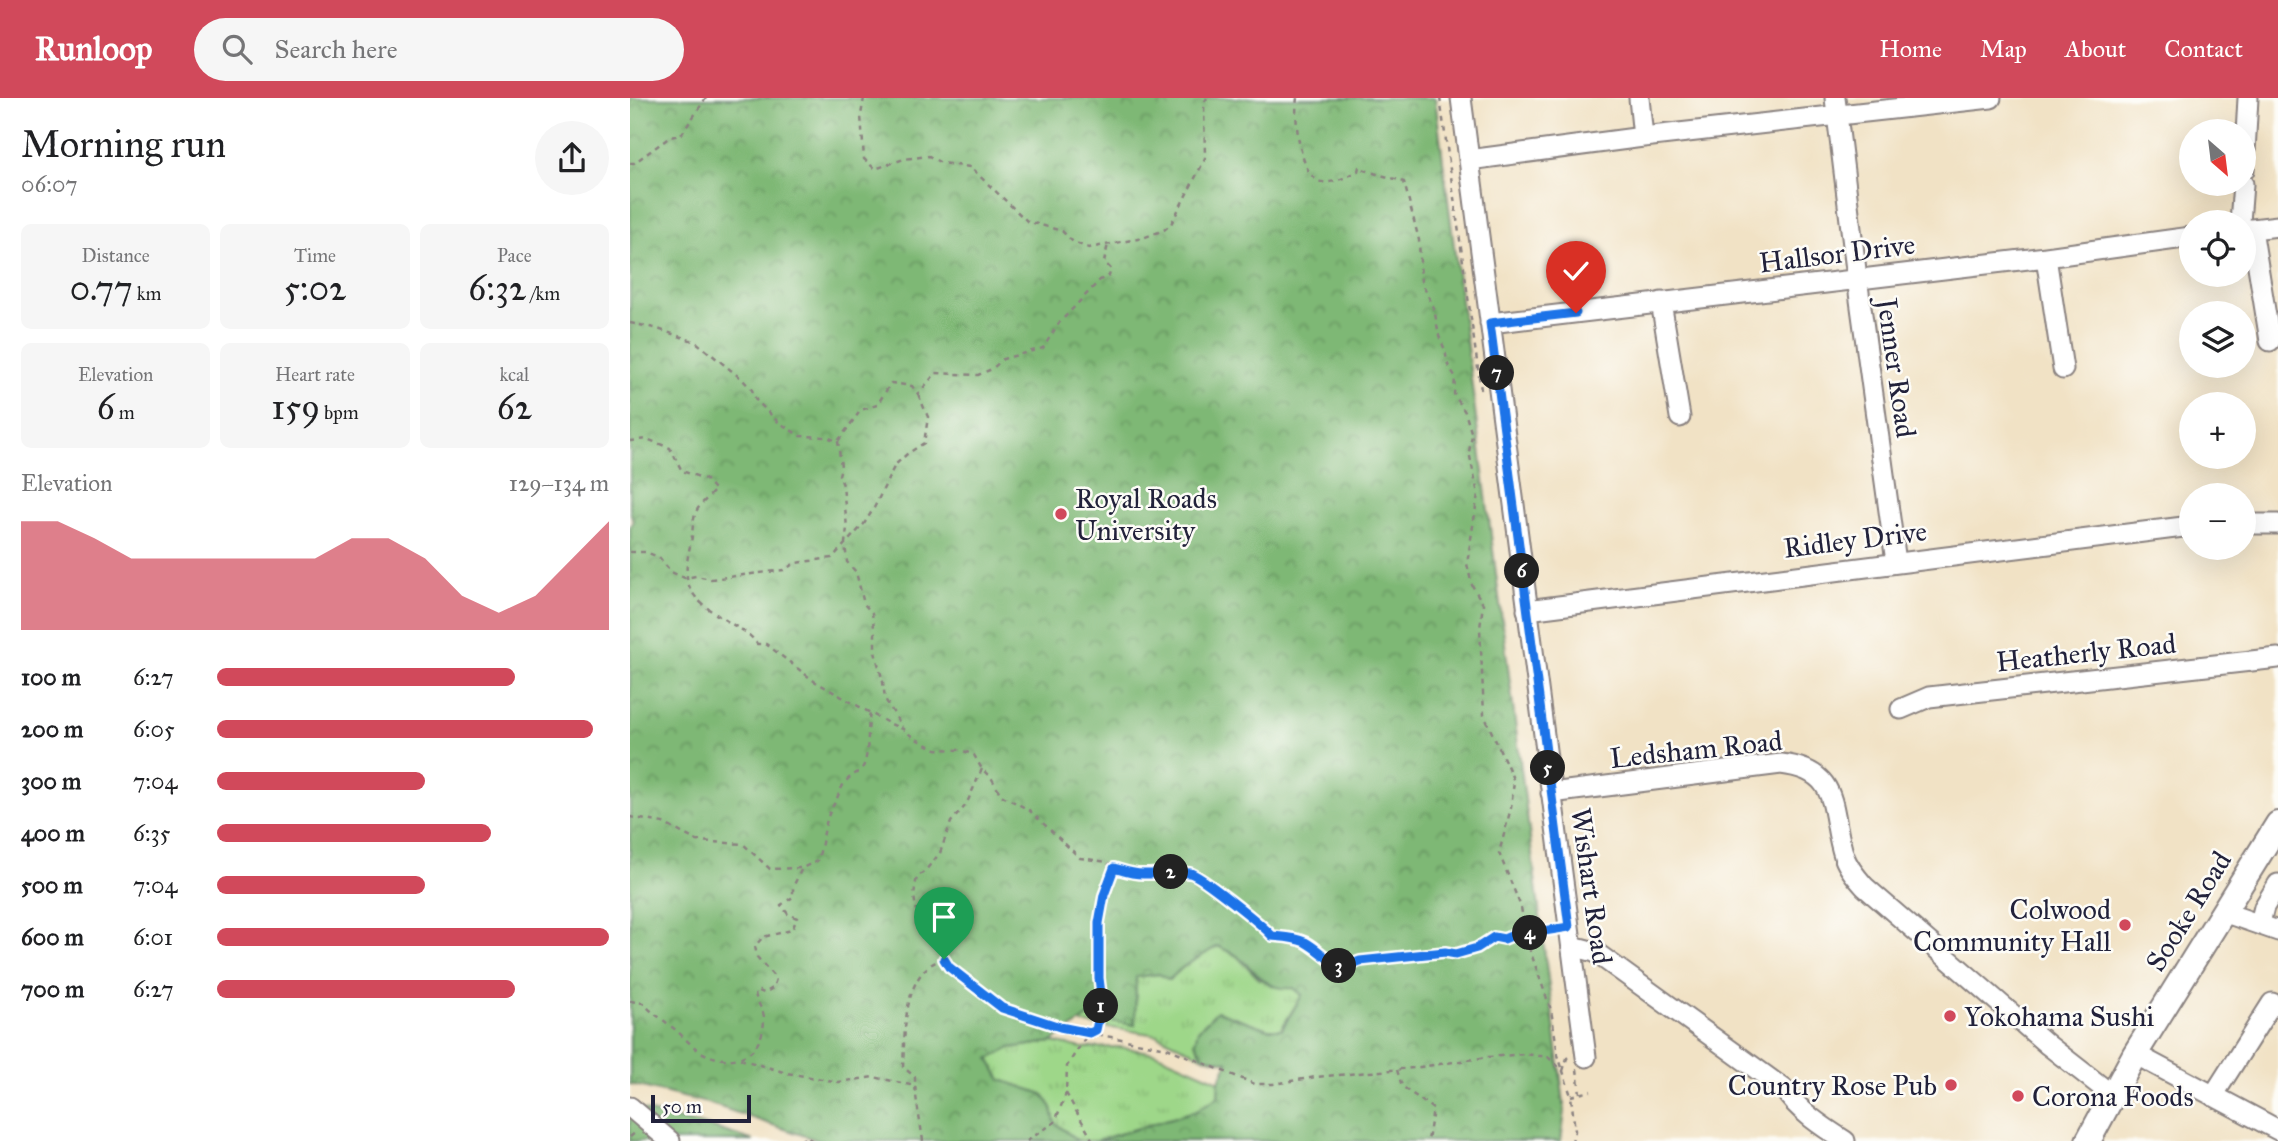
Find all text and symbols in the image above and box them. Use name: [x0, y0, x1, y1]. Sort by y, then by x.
search box: [194, 18, 684, 81]
text: Runloop: [35, 29, 152, 69]
icon: search: [218, 30, 256, 68]
text: Search here: [274, 33, 397, 65]
text: Home: [1879, 34, 1942, 64]
text: Map: [1980, 34, 2027, 64]
text: About: [2065, 34, 2126, 64]
text: Contact: [2164, 34, 2243, 64]
north arrow: [2179, 119, 2256, 196]
map controls: [2179, 119, 2256, 560]
text: Morning run: [21, 121, 226, 167]
button: share: [535, 121, 609, 195]
text: 06:07: [21, 170, 78, 198]
button: locate: [2179, 210, 2256, 287]
street label: Hallsor Drive: [1757, 227, 1917, 280]
pin: [1546, 241, 1606, 313]
text: Distance: [82, 244, 150, 267]
text: Time: [294, 244, 336, 267]
text: Pace: [497, 244, 532, 267]
icon: check: [1557, 252, 1595, 290]
text: 0.77: [70, 267, 133, 310]
text: 5:02: [284, 267, 346, 310]
text: 6:32: [468, 267, 526, 310]
text: km: [133, 282, 162, 305]
text: /km: [526, 282, 560, 305]
street label: Jenner Road: [1869, 293, 1924, 440]
button: layers: [2179, 301, 2256, 378]
pin: 7: [1480, 356, 1514, 390]
text: 7: [1491, 361, 1502, 384]
text: Elevation: [78, 363, 153, 386]
text: Heart rate: [275, 363, 355, 386]
text: kcal: [499, 363, 529, 386]
text: 6: [97, 386, 115, 429]
text: 159: [271, 386, 320, 429]
text: 62: [497, 386, 532, 429]
button: +: [2179, 392, 2256, 469]
text: m: [115, 401, 135, 424]
text: bpm: [320, 401, 359, 424]
text: Elevation: [21, 469, 112, 497]
text: 129–134 m: [509, 469, 609, 497]
place label: Royal Roads University: [1075, 481, 1217, 548]
button: −: [2179, 483, 2256, 560]
marker: Royal Roads University: [1053, 506, 1069, 522]
street label: Ridley Drive: [1781, 513, 1929, 566]
pin: 6: [1504, 554, 1540, 588]
text: 6: [1517, 559, 1526, 582]
street label: Heatherly Road: [1994, 626, 2178, 679]
text: 100 m: [21, 663, 81, 691]
text: 6:27: [133, 663, 174, 691]
text: 200 m: [21, 715, 83, 743]
text: 6:05: [133, 715, 175, 743]
street label: Ledsham Road: [1608, 723, 1784, 776]
pin: 5: [1530, 750, 1566, 786]
text: 5: [1543, 756, 1552, 779]
text: 300 m: [21, 767, 81, 795]
text: 7:04: [133, 767, 177, 795]
street label: Wishart Road: [1563, 805, 1620, 967]
text: 400 m: [21, 819, 85, 847]
text: 6:35: [133, 819, 170, 847]
street label: Sooke Road: [2138, 845, 2239, 978]
pin: 2: [1154, 854, 1188, 890]
text: 2: [1166, 860, 1175, 883]
text: 500 m: [21, 871, 83, 899]
text: 7:04: [133, 871, 177, 899]
pin: [914, 887, 974, 959]
place label: Colwood Community Hall: [1913, 892, 2111, 959]
icon: arrive: [925, 898, 963, 936]
pin: 4: [1513, 916, 1548, 950]
marker: Colwood Community Hall: [2117, 917, 2133, 933]
text: 4: [1524, 921, 1535, 944]
text: 600 m: [21, 923, 84, 951]
text: 6:01: [133, 923, 173, 951]
pin: 3: [1322, 948, 1356, 984]
text: 3: [1335, 954, 1342, 977]
text: 700 m: [21, 975, 84, 1003]
text: 6:27: [133, 975, 174, 1003]
pin: 1: [1084, 988, 1119, 1024]
text: 1: [1097, 994, 1104, 1017]
place label: Yokohama Sushi: [1964, 999, 2154, 1034]
marker: Yokohama Sushi: [1942, 1008, 1958, 1024]
place label: Country Rose Pub: [1728, 1068, 1937, 1103]
marker: Country Rose Pub: [1943, 1077, 1959, 1093]
place label: Corona Foods: [2032, 1079, 2194, 1114]
marker: Corona Foods: [2010, 1088, 2026, 1104]
scale bar: [651, 1092, 751, 1124]
text: 50 m: [662, 1095, 702, 1118]

